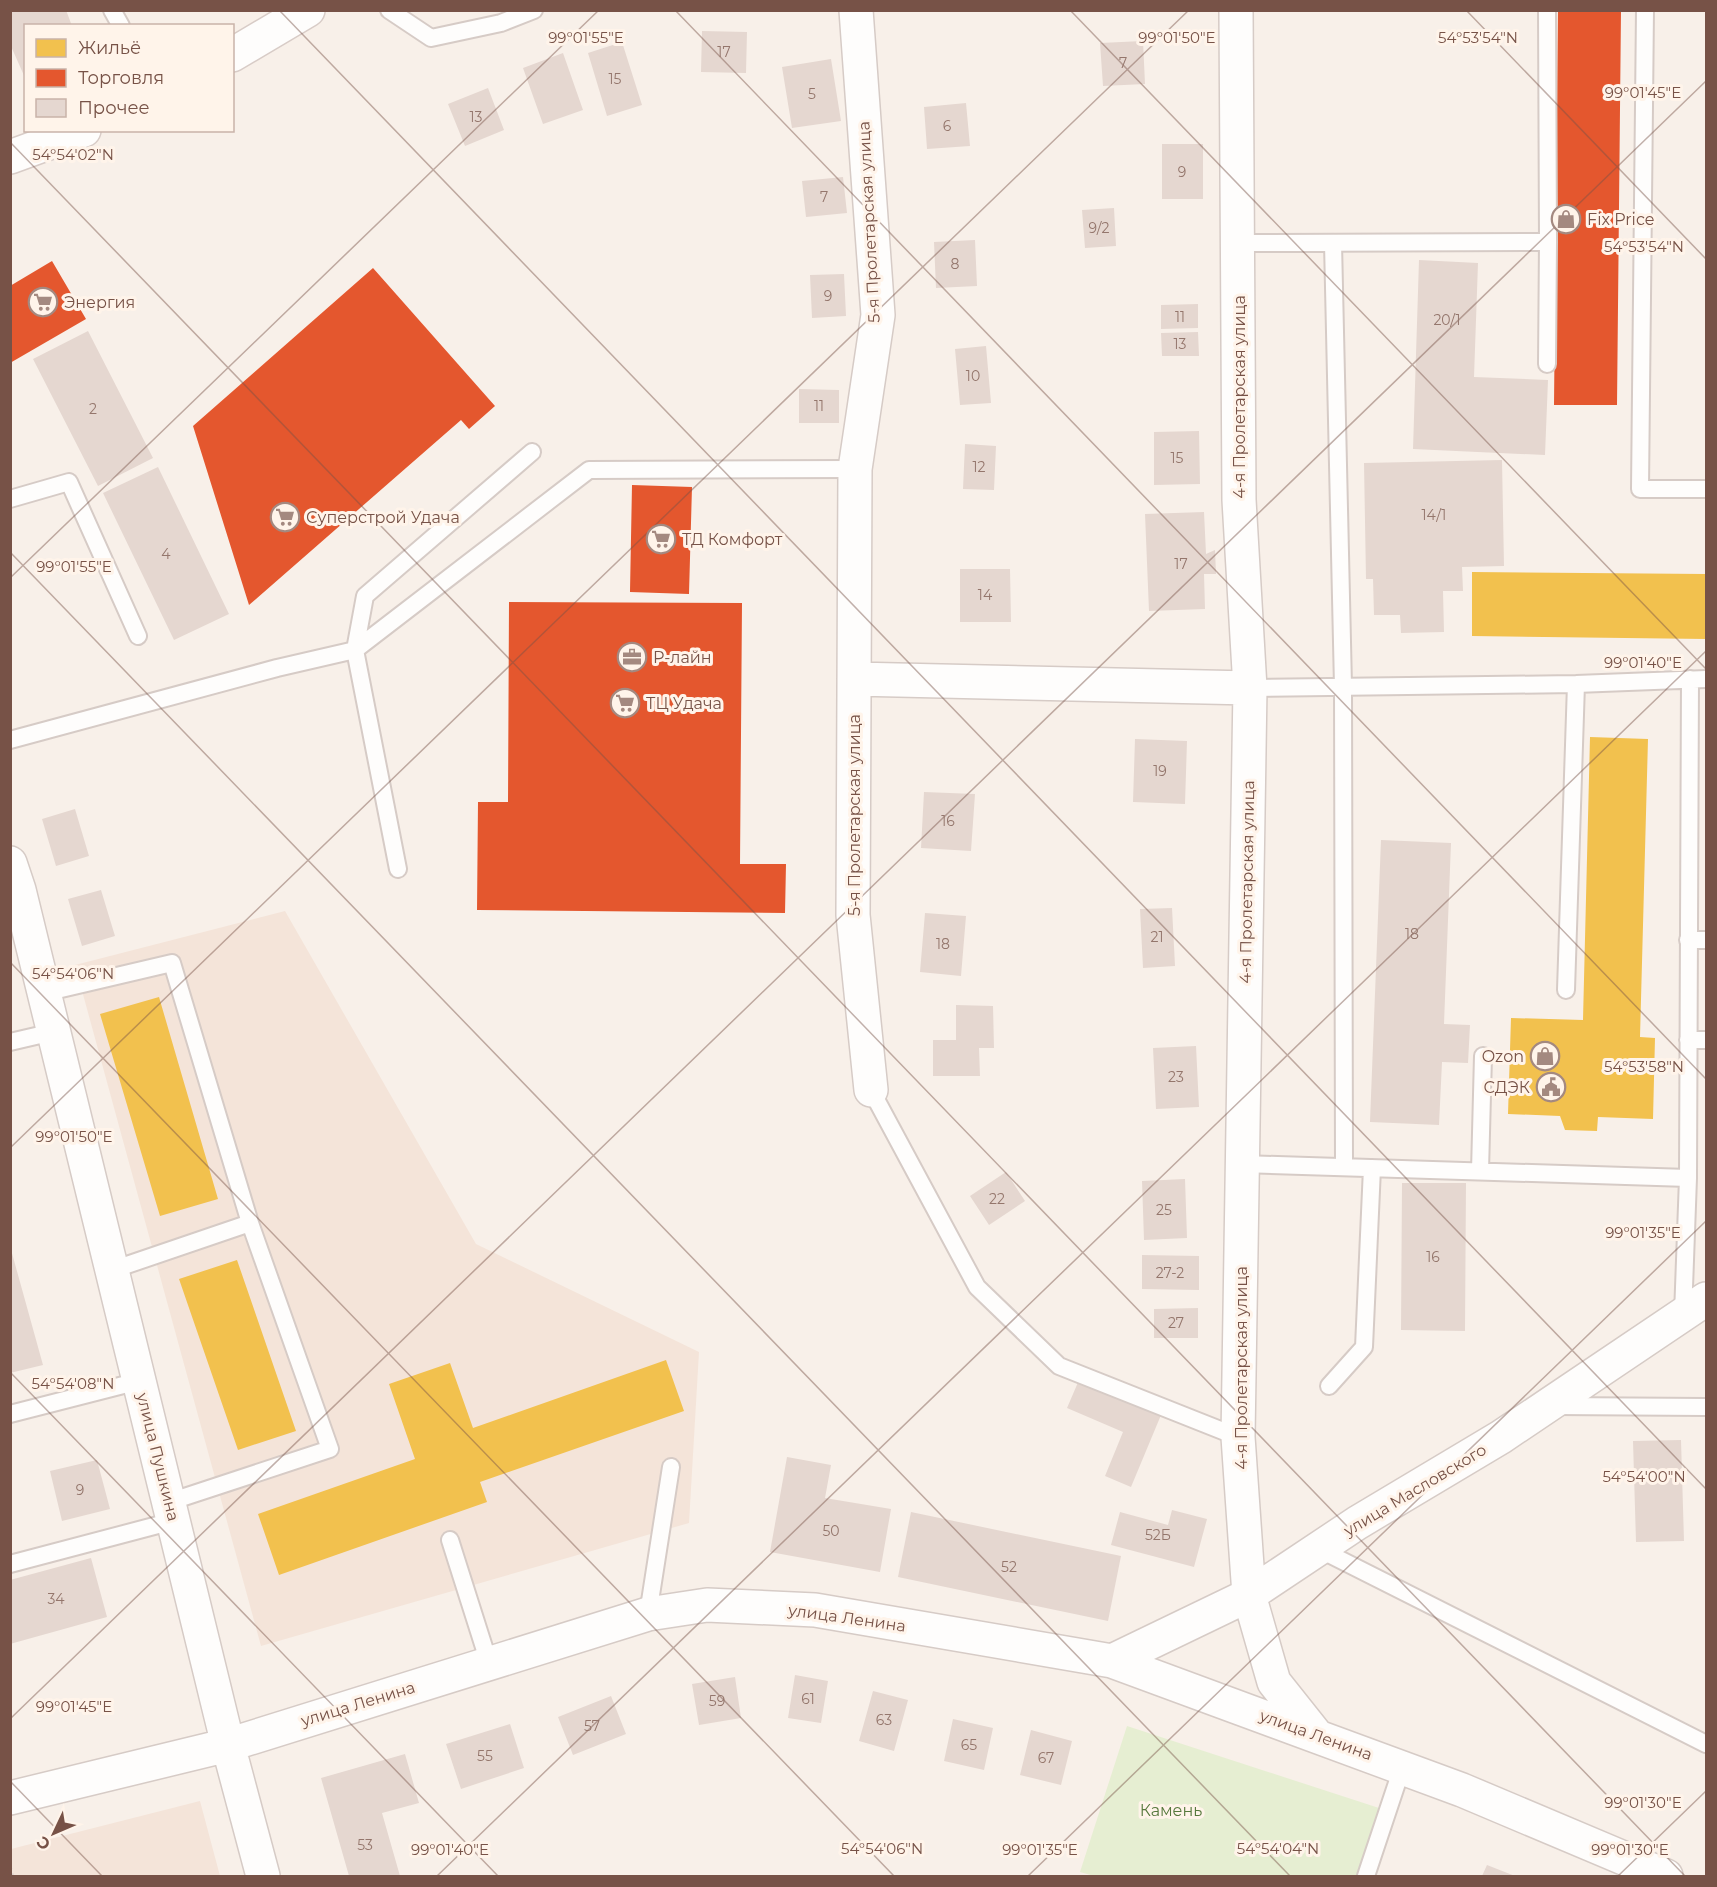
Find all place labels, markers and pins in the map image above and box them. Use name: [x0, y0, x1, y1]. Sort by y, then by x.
shop icon: Fix Price: [1550, 203, 1582, 235]
place label: Fix Price: [1587, 210, 1654, 229]
supermarket icon: Энергия: [27, 286, 59, 318]
place label: Энергия: [64, 293, 135, 312]
supermarket icon: Суперстрой Удача: [269, 501, 301, 533]
place label: Суперстрой Удача: [306, 508, 460, 527]
supermarket icon: ТД Комфорт: [645, 523, 677, 555]
place label: ТД Комфорт: [682, 530, 783, 549]
office icon: Р-лайн: [616, 641, 648, 673]
place label: Р-лайн: [653, 648, 712, 667]
supermarket icon: ТЦ Удача: [609, 687, 641, 719]
place label: ТЦ Удача: [646, 694, 722, 713]
shop icon: Ozon: [1529, 1040, 1561, 1072]
place label: Ozon: [1482, 1047, 1524, 1066]
public building icon: СДЭК: [1535, 1071, 1567, 1103]
place label: СДЭК: [1484, 1078, 1530, 1097]

